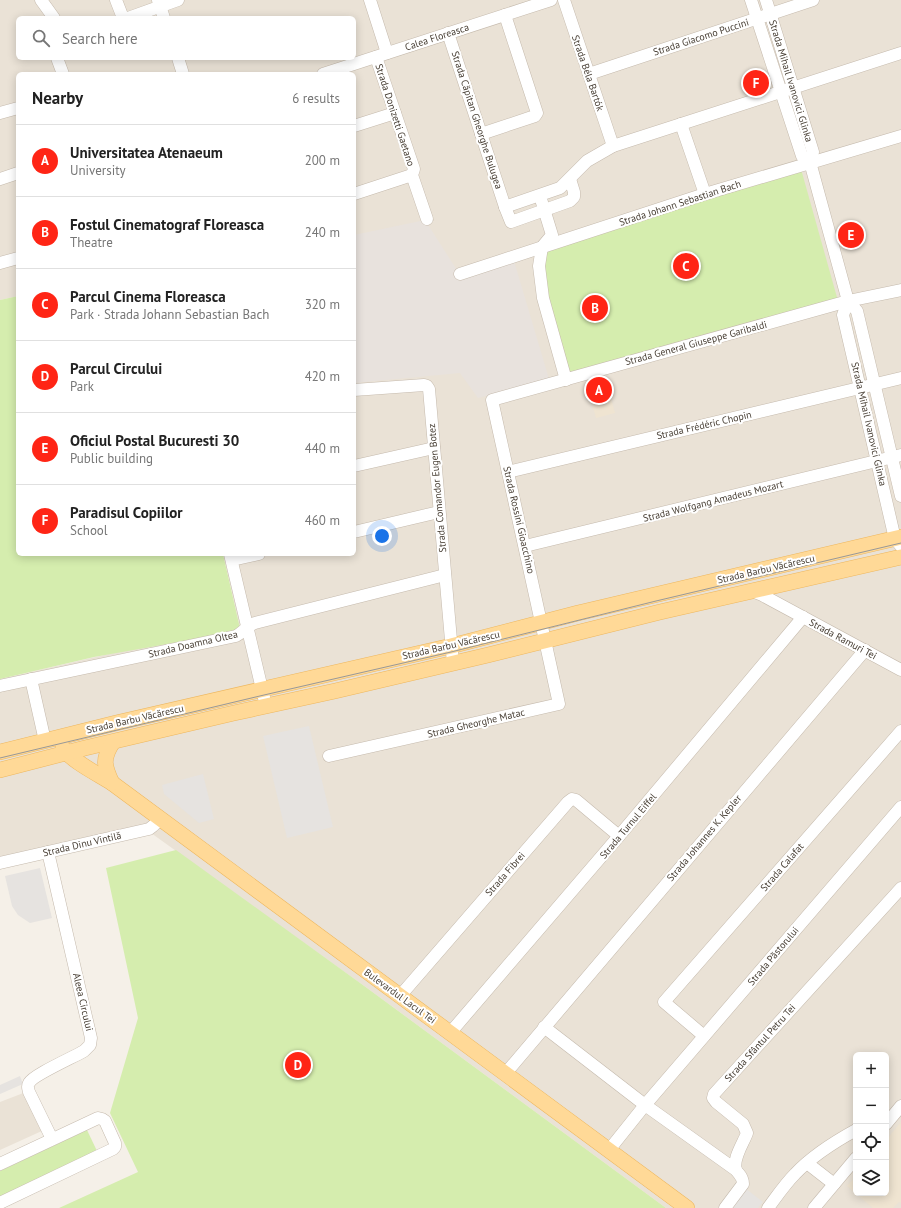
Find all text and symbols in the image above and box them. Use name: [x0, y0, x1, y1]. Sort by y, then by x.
street label: Strada Giacomo Puccini: [651, 15, 751, 59]
search box: [16, 16, 356, 60]
street label: Strada Mihail Ivanovici Glinka: [766, 18, 816, 144]
street label: Calea Floreasca: [403, 21, 471, 53]
icon: search: [30, 27, 52, 49]
text: Search here: [62, 29, 138, 48]
street label: Strada Béla Bartók: [569, 33, 607, 113]
street label: Strada Căpitan Gheorghe Bulugea: [449, 49, 505, 191]
street label: Strada Donizetti Gaetano: [372, 62, 418, 168]
pin: F: [743, 68, 769, 98]
text: Nearby: [32, 87, 83, 109]
text: 6 results: [292, 90, 340, 107]
text: Universitatea Atenaeum: [70, 143, 223, 162]
text: A: [41, 152, 49, 169]
text: 200 m: [305, 152, 340, 169]
text: University: [70, 162, 126, 179]
street label: Strada Johann Sebastian Bach: [617, 177, 743, 229]
text: Fostul Cinematograf Floreasca: [70, 215, 264, 234]
pin: E: [838, 220, 864, 250]
text: B: [41, 224, 49, 241]
text: 240 m: [305, 224, 340, 241]
text: Theatre: [70, 234, 113, 251]
pin: C: [673, 251, 699, 281]
text: Parcul Cinema Floreasca: [70, 287, 226, 306]
pin: B: [582, 293, 608, 323]
text: C: [41, 296, 49, 313]
text: 320 m: [305, 296, 340, 313]
text: Park · Strada Johann Sebastian Bach: [70, 306, 269, 323]
street label: Strada General Giuseppe Garibaldi: [624, 318, 768, 368]
text: Parcul Circului: [70, 359, 162, 378]
street label: Strada Mihail Ivanovici Glinka: [848, 361, 890, 487]
text: D: [41, 368, 49, 385]
text: 420 m: [305, 368, 340, 385]
pin: A: [586, 375, 612, 405]
text: Park: [70, 378, 94, 395]
street label: Strada Frédéric Chopin: [655, 408, 753, 442]
street label: Strada Comandor Eugen Botez: [425, 423, 449, 553]
text: Oficiul Postal Bucuresti 30: [70, 431, 239, 450]
text: E: [42, 440, 48, 457]
text: 440 m: [305, 440, 340, 457]
text: Public building: [70, 450, 153, 467]
street label: Strada Rossini Gioacchino: [500, 465, 538, 575]
street label: Strada Wolfgang Amadeus Mozart: [642, 477, 785, 525]
text: Paradisul Copiilor: [70, 503, 183, 522]
text: F: [42, 512, 48, 529]
text: 460 m: [305, 512, 340, 529]
text: School: [70, 522, 108, 539]
your location: [372, 526, 392, 546]
street label: Strada Barbu Văcărescu: [716, 551, 816, 587]
street label: Strada Ramuri Tei: [807, 616, 879, 662]
street label: Strada Doamna Oltea: [147, 627, 239, 661]
street label: Strada Barbu Văcărescu: [401, 627, 501, 663]
street label: Strada Barbu Văcărescu: [85, 701, 185, 737]
street label: Strada Gheorghe Matac: [426, 705, 527, 741]
street label: Strada Turnul Eiffel: [597, 790, 659, 862]
street label: Strada Johannes K. Kepler: [664, 791, 744, 884]
street label: Strada Dinu Vintilă: [41, 829, 123, 859]
street label: Strada Calafat: [757, 840, 807, 894]
street label: Strada Fibrei: [482, 849, 528, 899]
street label: Strada Păstorului: [745, 924, 801, 988]
street label: Bulevardul Lacul Tei: [362, 966, 438, 1026]
street label: Aleea Circului: [70, 972, 96, 1032]
street label: Strada Sfântul Petru Tei: [722, 1001, 798, 1085]
pin: D: [285, 1050, 311, 1080]
map controls: [853, 1052, 889, 1196]
button: +: [853, 1052, 889, 1088]
button: −: [853, 1088, 889, 1124]
button: locate: [853, 1124, 889, 1160]
button: layers: [853, 1160, 889, 1196]

